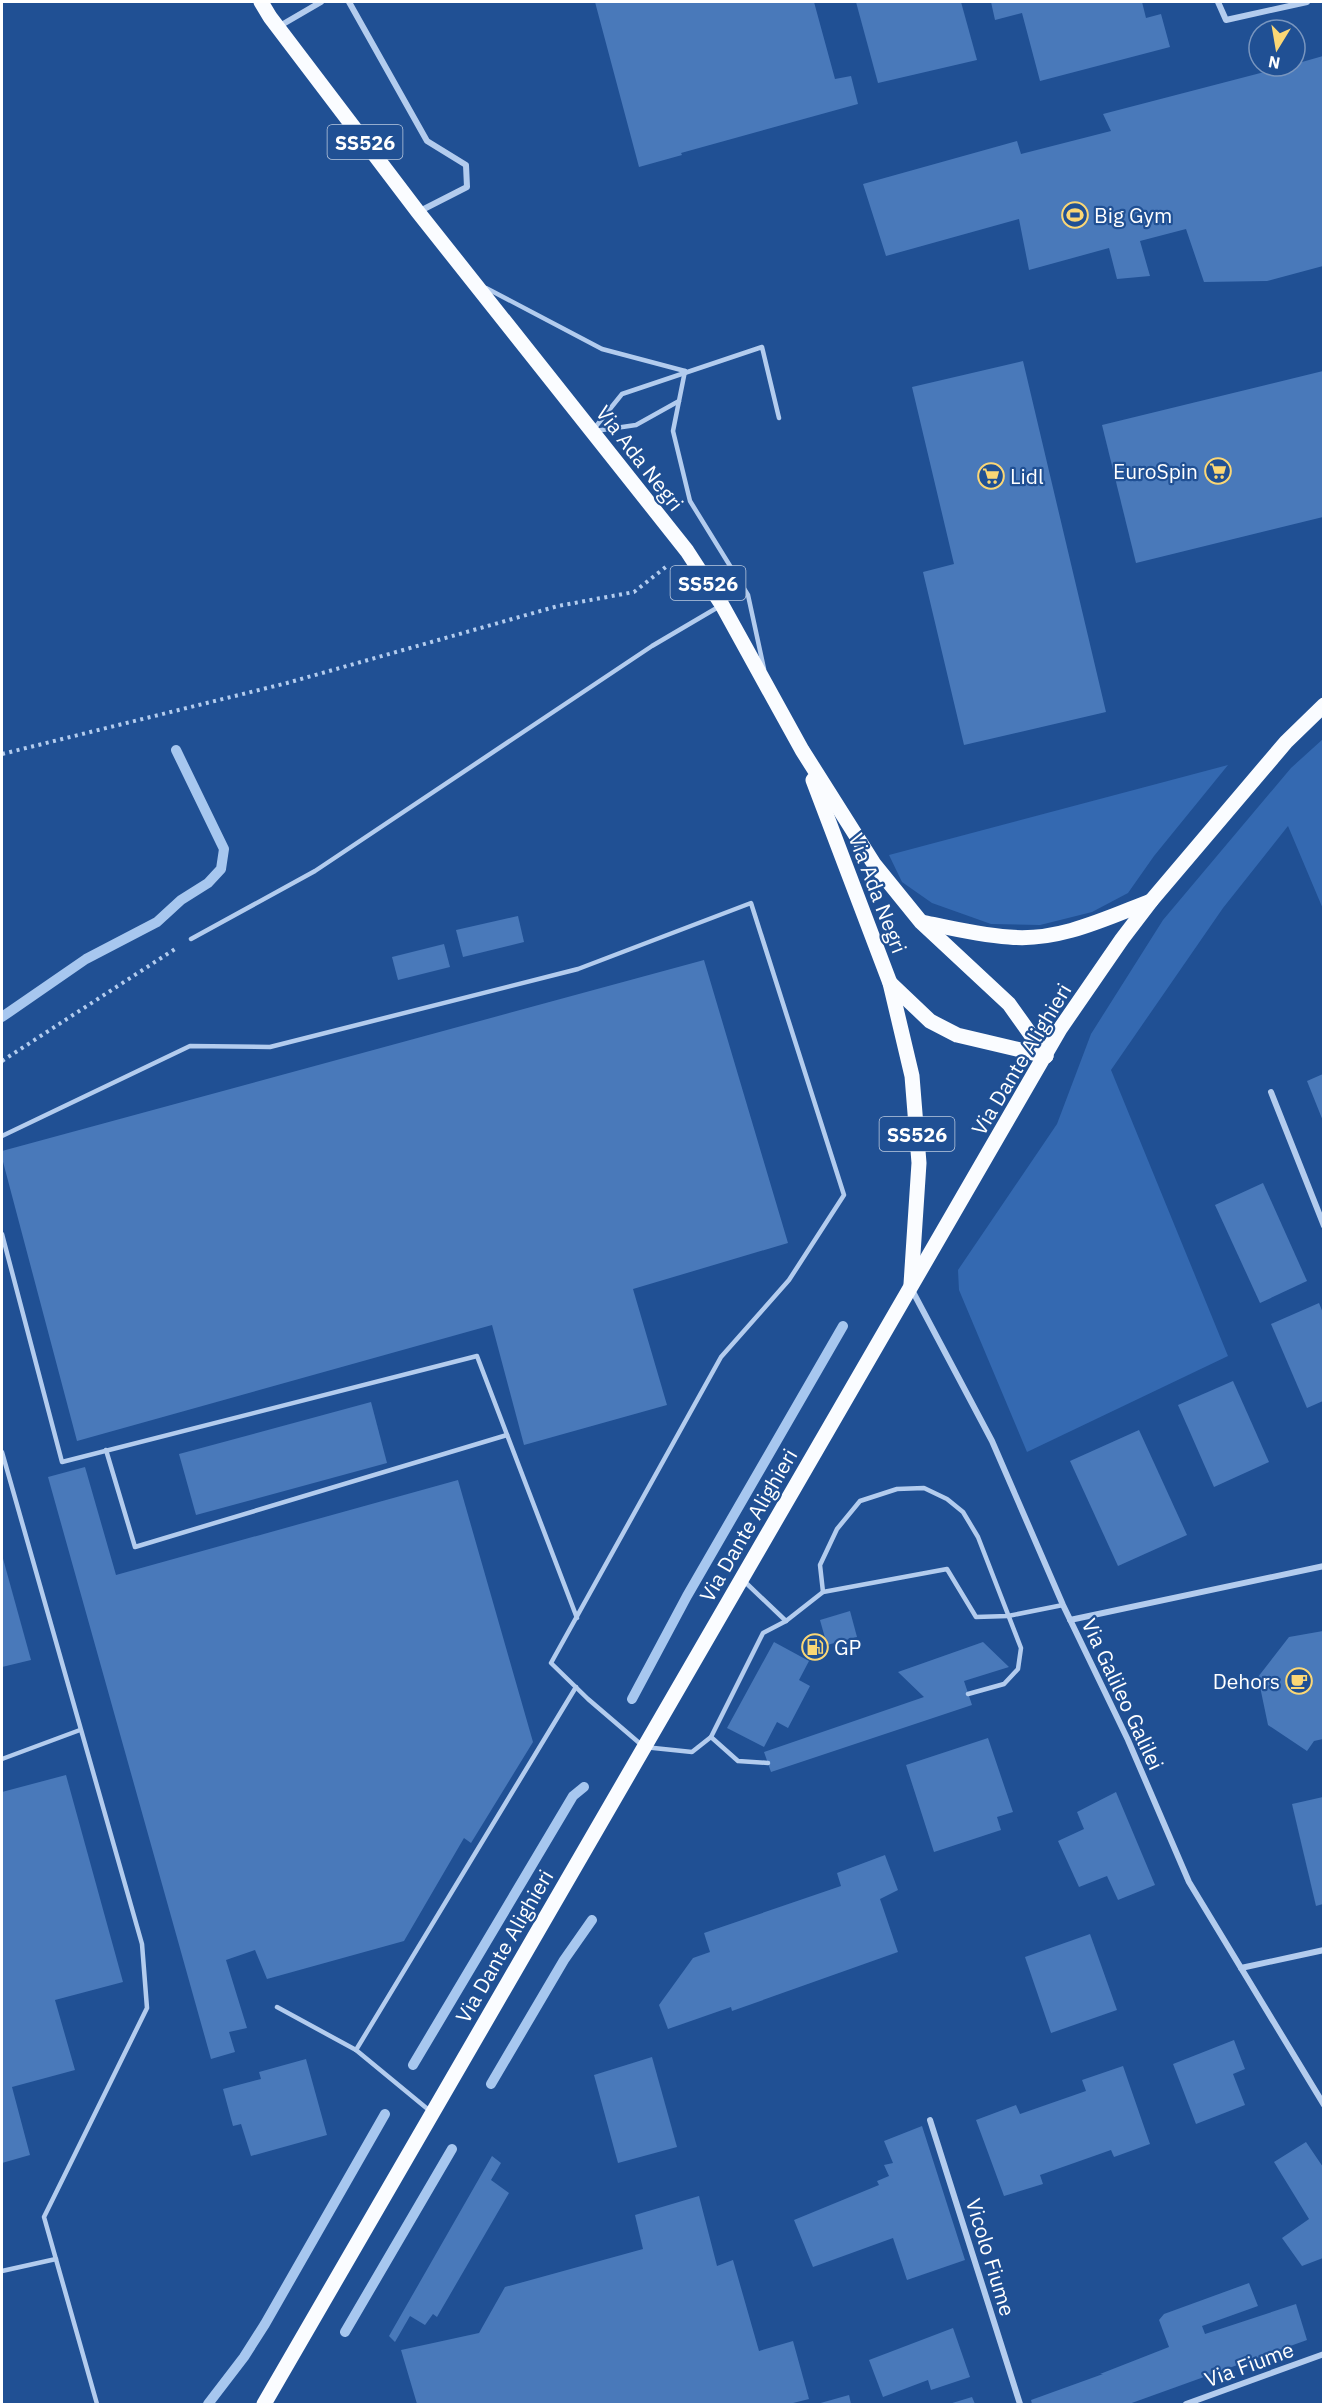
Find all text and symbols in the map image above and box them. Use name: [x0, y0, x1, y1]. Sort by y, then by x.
north arrow: [1247, 18, 1307, 78]
text: N: [1267, 52, 1282, 74]
road number: SS526: [328, 125, 403, 159]
sports icon: Big Gym: [1060, 200, 1090, 230]
place label: Big Gym: [1094, 201, 1172, 229]
street label: Via Ada Negri: [590, 400, 690, 516]
supermarket icon: EuroSpin: [1203, 456, 1233, 486]
place label: EuroSpin: [1113, 457, 1198, 485]
supermarket icon: Lidl: [976, 461, 1006, 491]
place label: Lidl: [1010, 462, 1044, 490]
road number: SS526: [670, 566, 746, 600]
street label: Via Ada Negri: [842, 829, 914, 957]
street label: Via Dante Alighieri: [965, 978, 1077, 1140]
road number: SS526: [880, 1117, 954, 1151]
street label: Via Dante Alighieri: [693, 1443, 803, 1607]
street label: Via Galileo Galilei: [1076, 1614, 1170, 1774]
fuel station icon: GP: [800, 1632, 830, 1662]
place label: GP: [834, 1633, 861, 1661]
cafe icon: Dehors: [1284, 1666, 1314, 1696]
place label: Dehors: [1213, 1667, 1280, 1695]
street label: Via Dante Alighieri: [449, 1864, 559, 2028]
street label: Vicolo Fiume: [960, 2195, 1022, 2319]
street label: Via Fiume: [1201, 2335, 1297, 2393]

